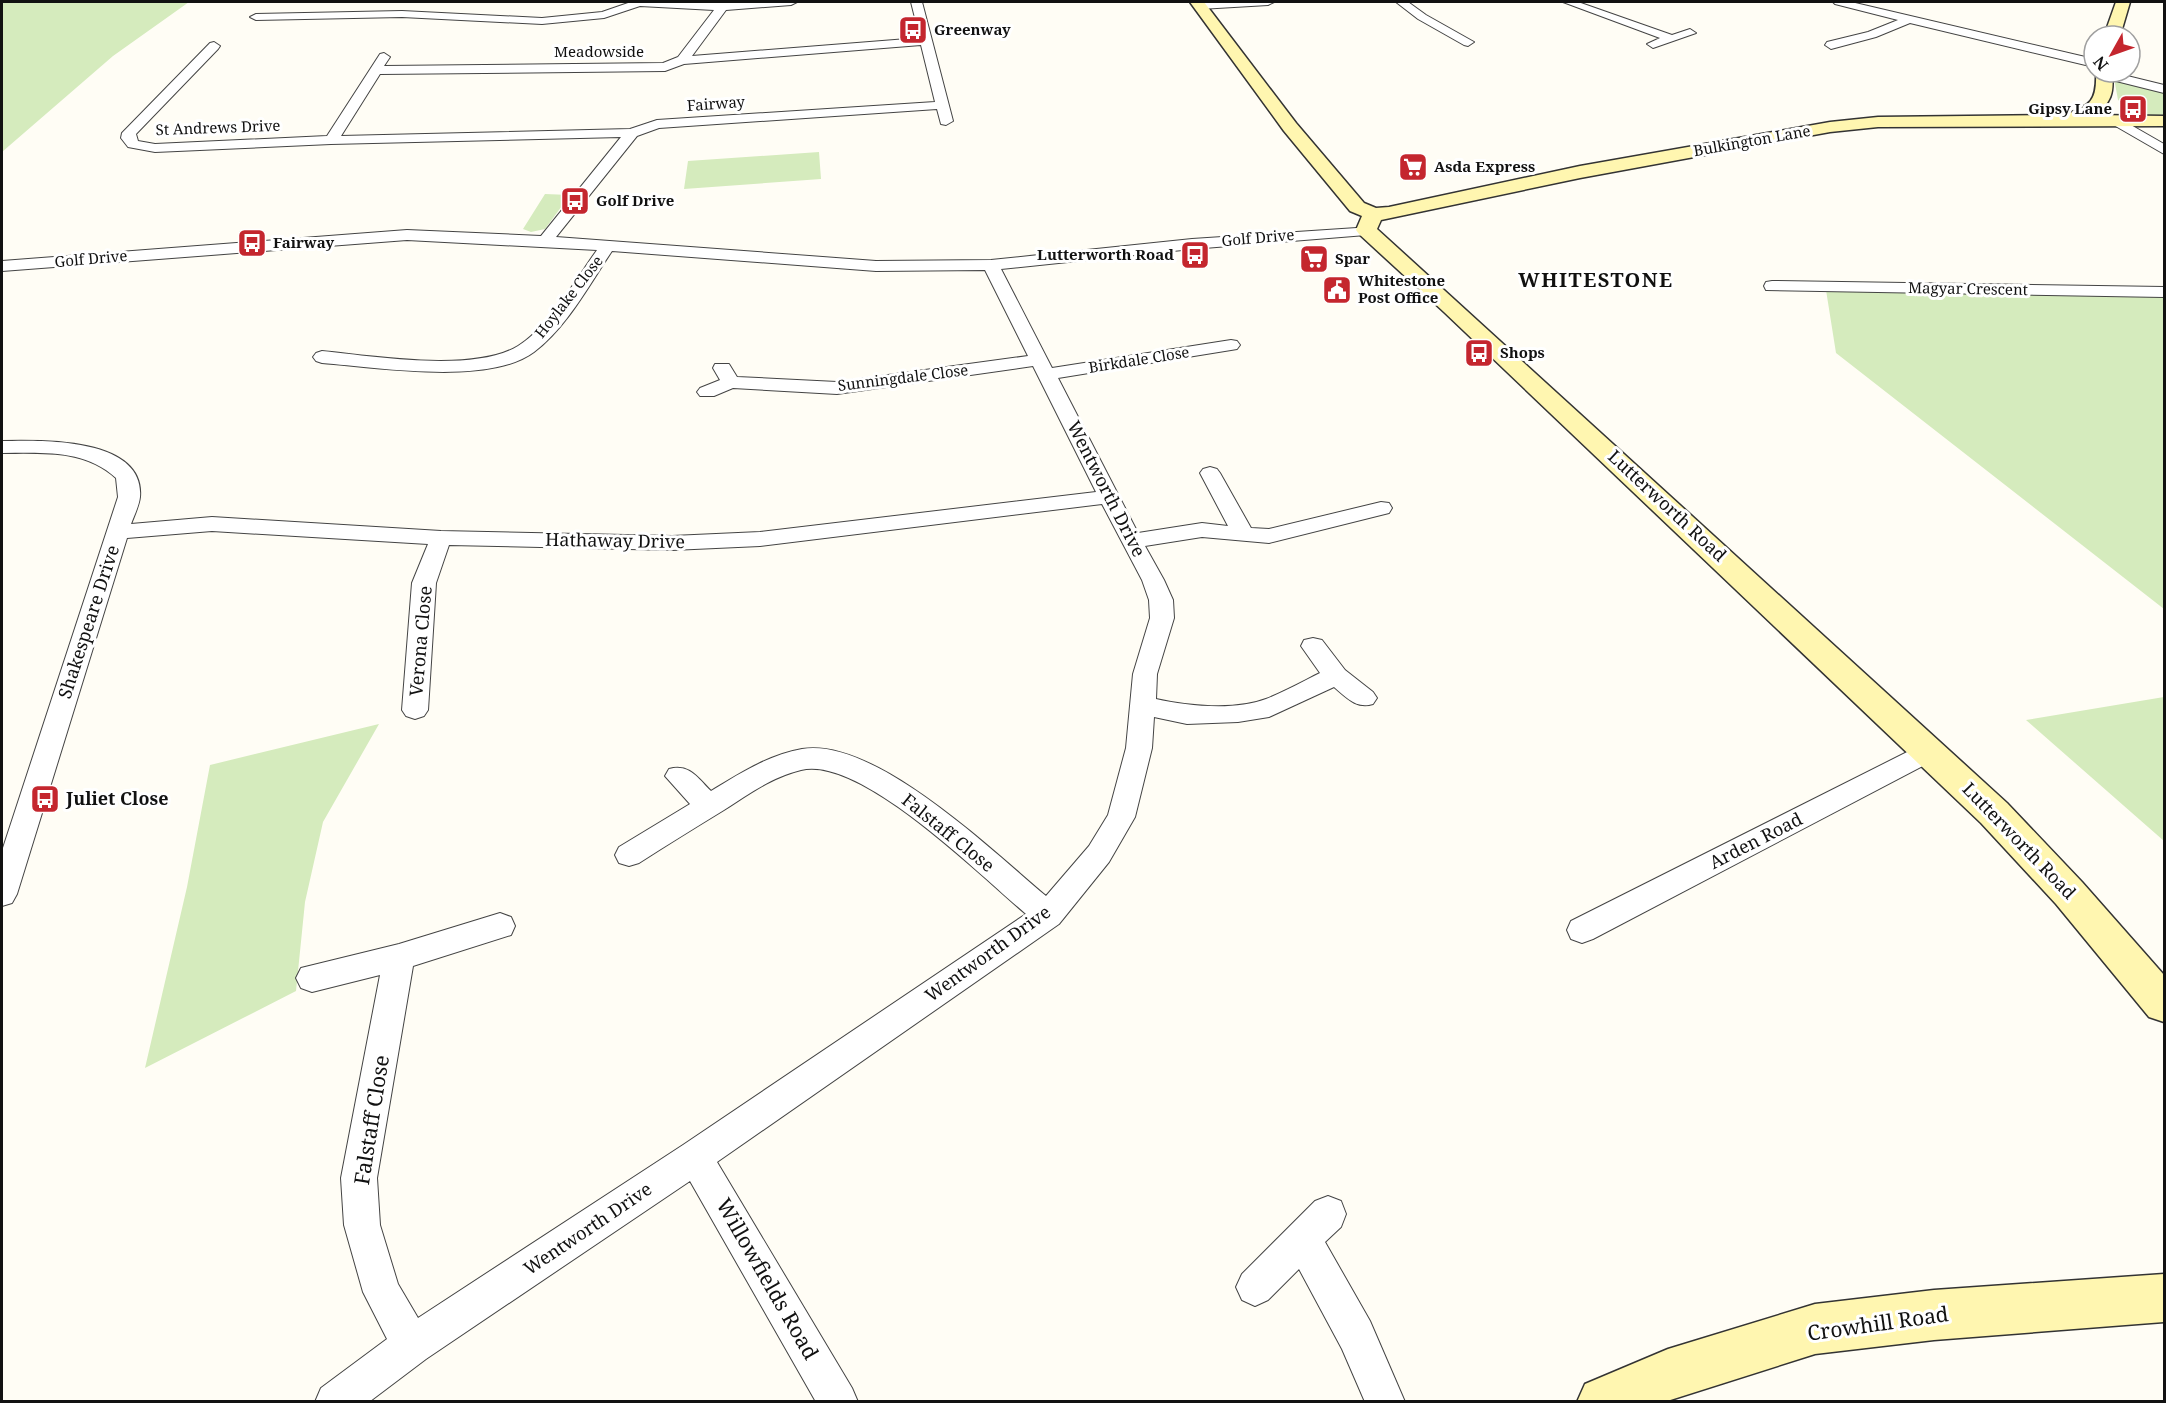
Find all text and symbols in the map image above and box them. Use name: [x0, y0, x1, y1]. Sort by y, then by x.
bus stop icon: Greenway: [897, 14, 929, 46]
place label: Greenway: [934, 19, 1011, 39]
north arrow: [2082, 24, 2142, 84]
street label: Meadowside: [554, 41, 644, 61]
text: N: [2088, 51, 2113, 76]
street label: Fairway: [686, 91, 746, 115]
bus stop icon: Gipsy Lane: [2117, 93, 2149, 125]
place label: Gipsy Lane: [2028, 98, 2112, 118]
street label: St Andrews Drive: [155, 115, 281, 139]
street label: Bulkington Lane: [1692, 120, 1812, 160]
supermarket icon: Asda Express: [1397, 151, 1429, 183]
place label: Asda Express: [1434, 156, 1535, 176]
bus stop icon: Golf Drive: [559, 185, 591, 217]
place label: Golf Drive: [596, 190, 674, 210]
street label: Golf Drive: [1221, 224, 1295, 250]
bus stop icon: Fairway: [236, 227, 268, 259]
place label: Fairway: [273, 232, 334, 252]
bus stop icon: Lutterworth Road: [1179, 239, 1211, 271]
supermarket icon: Spar: [1298, 243, 1330, 275]
place label: Lutterworth Road: [1037, 244, 1174, 264]
street label: Golf Drive: [54, 245, 128, 271]
place label: Spar: [1335, 248, 1370, 268]
street label: Hoylake Close: [530, 251, 607, 342]
district label: WHITESTONE: [1518, 266, 1674, 293]
place label: Whitestone Post Office: [1358, 270, 1445, 307]
public building icon: Whitestone Post Office: [1321, 274, 1353, 306]
street label: Magyar Crescent: [1908, 277, 2028, 299]
bus stop icon: Shops: [1463, 337, 1495, 369]
street label: Birkdale Close: [1087, 341, 1191, 377]
place label: Shops: [1500, 342, 1545, 362]
street label: Sunningdale Close: [837, 359, 969, 395]
street label: Wentworth Drive: [1062, 416, 1152, 561]
street label: Lutterworth Road: [1603, 444, 1732, 566]
street label: Hathaway Drive: [545, 527, 685, 553]
street label: Shakespeare Drive: [52, 542, 124, 702]
street label: Verona Close: [403, 585, 437, 697]
street label: Lutterworth Road: [1958, 777, 2082, 904]
bus stop icon: Juliet Close: [29, 783, 61, 815]
place label: Juliet Close: [65, 786, 168, 810]
street label: Falstaff Close: [897, 788, 1000, 877]
street label: Arden Road: [1705, 806, 1806, 874]
street label: Wentworth Drive: [920, 900, 1055, 1007]
street label: Falstaff Close: [347, 1053, 395, 1187]
street label: Wentworth Drive: [519, 1176, 656, 1280]
street label: Willowfields Road: [710, 1193, 826, 1364]
street label: Crowhill Road: [1806, 1299, 1950, 1347]

